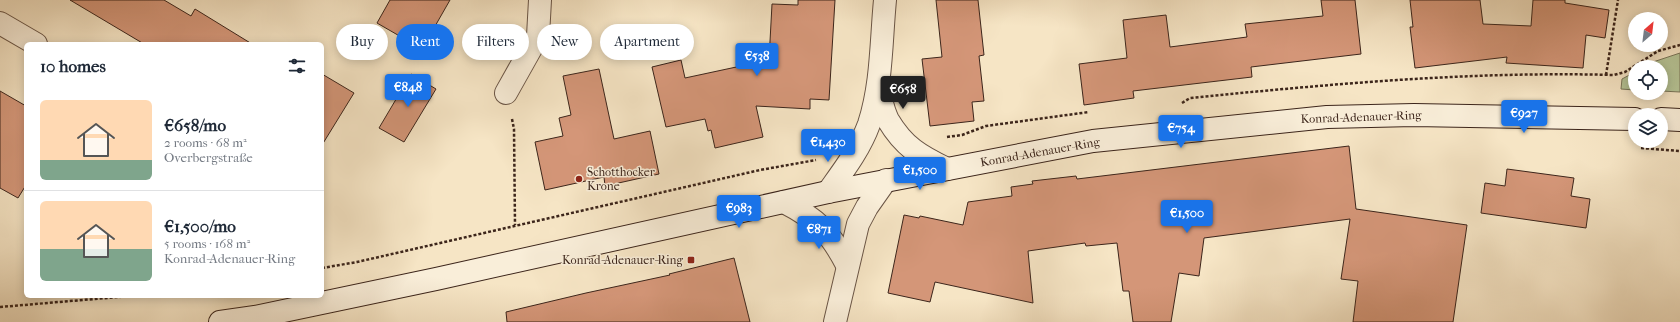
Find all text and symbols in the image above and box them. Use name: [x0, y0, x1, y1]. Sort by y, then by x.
north arrow: [1628, 12, 1668, 52]
map controls: [1628, 12, 1668, 148]
chip: Buy: [336, 24, 388, 60]
chip: Rent: [396, 24, 454, 60]
chip: Filters: [462, 24, 529, 60]
chip: New: [537, 24, 592, 60]
chip: Apartment: [600, 24, 694, 60]
pin: €538: [733, 43, 781, 77]
text: €538: [744, 48, 770, 63]
icon: filters: [286, 55, 308, 77]
text: 10 homes: [40, 56, 106, 76]
button: locate: [1628, 60, 1668, 100]
pin: €848: [384, 74, 432, 108]
pin: €658: [879, 76, 927, 110]
text: €848: [394, 79, 422, 94]
text: €658: [890, 81, 916, 96]
pin: €927: [1500, 100, 1548, 134]
text: €927: [1510, 105, 1538, 120]
street label: Konrad-Adenauer-Ring: [1300, 108, 1422, 126]
button: layers: [1628, 108, 1668, 148]
text: €658/mo: [164, 115, 226, 135]
pin: €754: [1157, 115, 1205, 149]
icon: home: [72, 116, 120, 164]
text: €754: [1167, 120, 1195, 135]
pin: €1,430: [795, 129, 861, 163]
text: €1,430: [810, 134, 846, 149]
street label: Konrad-Adenauer-Ring: [979, 134, 1101, 169]
text: 2 rooms · 68 m²: [164, 135, 247, 150]
text: Overbergstraße: [164, 150, 253, 165]
pin: €1,500: [887, 157, 953, 191]
text: €1,500: [903, 162, 937, 177]
place label: Schotthocker Krone: [587, 165, 656, 193]
marker: Schotthocker Krone: [574, 174, 584, 184]
pin: €983: [715, 195, 763, 229]
text: €983: [726, 200, 752, 215]
pin: €1,500: [1154, 200, 1220, 234]
text: €1,500: [1170, 205, 1204, 220]
text: €1,500/mo: [164, 216, 236, 236]
pin: €871: [795, 216, 843, 250]
icon: home: [72, 217, 120, 265]
text: €871: [806, 221, 832, 236]
text: 5 rooms · 168 m²: [164, 236, 250, 251]
text: Konrad-Adenauer-Ring: [164, 251, 295, 266]
place label: Konrad-Adenauer-Ring: [562, 253, 684, 267]
marker: Konrad-Adenauer-Ring: [686, 255, 696, 265]

